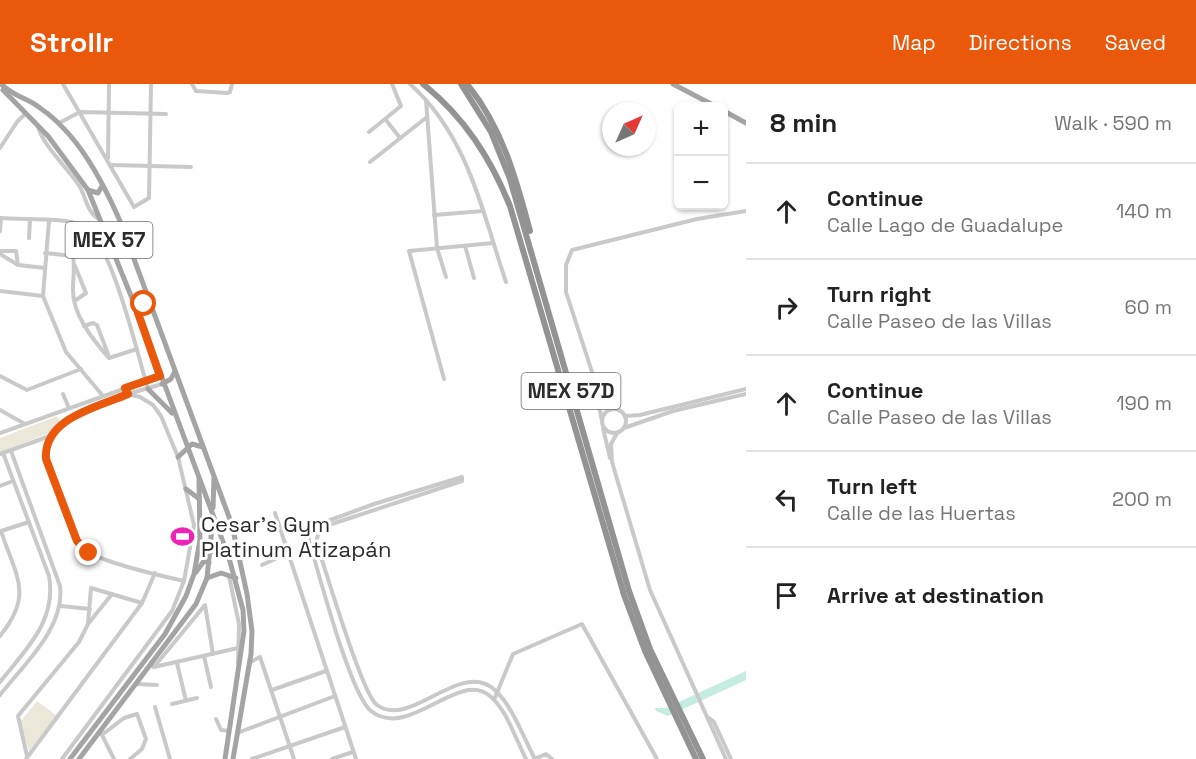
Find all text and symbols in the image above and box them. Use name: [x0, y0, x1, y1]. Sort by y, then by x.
text: Strollr: [30, 24, 113, 60]
text: Map: [892, 29, 936, 56]
text: Directions: [969, 29, 1072, 56]
text: Saved: [1105, 29, 1166, 56]
north arrow: [602, 102, 656, 156]
map controls: [674, 102, 728, 210]
button: +: [674, 102, 728, 156]
text: 8 min: [770, 106, 837, 140]
text: Walk · 590 m: [1054, 110, 1172, 136]
button: −: [674, 156, 728, 210]
text: Continue: [827, 184, 923, 212]
icon: ahead: [770, 195, 803, 228]
text: 140 m: [1116, 198, 1172, 224]
text: Calle Lago de Guadalupe: [827, 212, 1063, 238]
road number: MEX 57: [66, 222, 152, 258]
text: Turn right: [827, 280, 932, 308]
route start: [130, 290, 156, 316]
icon: right: [770, 291, 803, 324]
text: 60 m: [1125, 294, 1172, 320]
text: Calle Paseo de las Villas: [827, 308, 1052, 334]
road number: MEX 57D: [522, 373, 620, 409]
text: Continue: [827, 376, 923, 404]
icon: ahead: [770, 387, 803, 420]
text: 190 m: [1116, 390, 1172, 416]
text: Calle Paseo de las Villas: [827, 404, 1052, 430]
text: Turn left: [827, 472, 917, 500]
icon: left: [770, 483, 803, 516]
text: 200 m: [1112, 486, 1172, 512]
text: Calle de las Huertas: [827, 500, 1016, 526]
place label: Cesar's Gym Platinum Atizapán: [201, 510, 391, 563]
sports icon: Cesar's Gym Platinum Atizapán: [170, 524, 196, 550]
route end: [75, 539, 101, 565]
icon: arrive: [770, 579, 803, 612]
text: Arrive at destination: [827, 581, 1044, 609]

